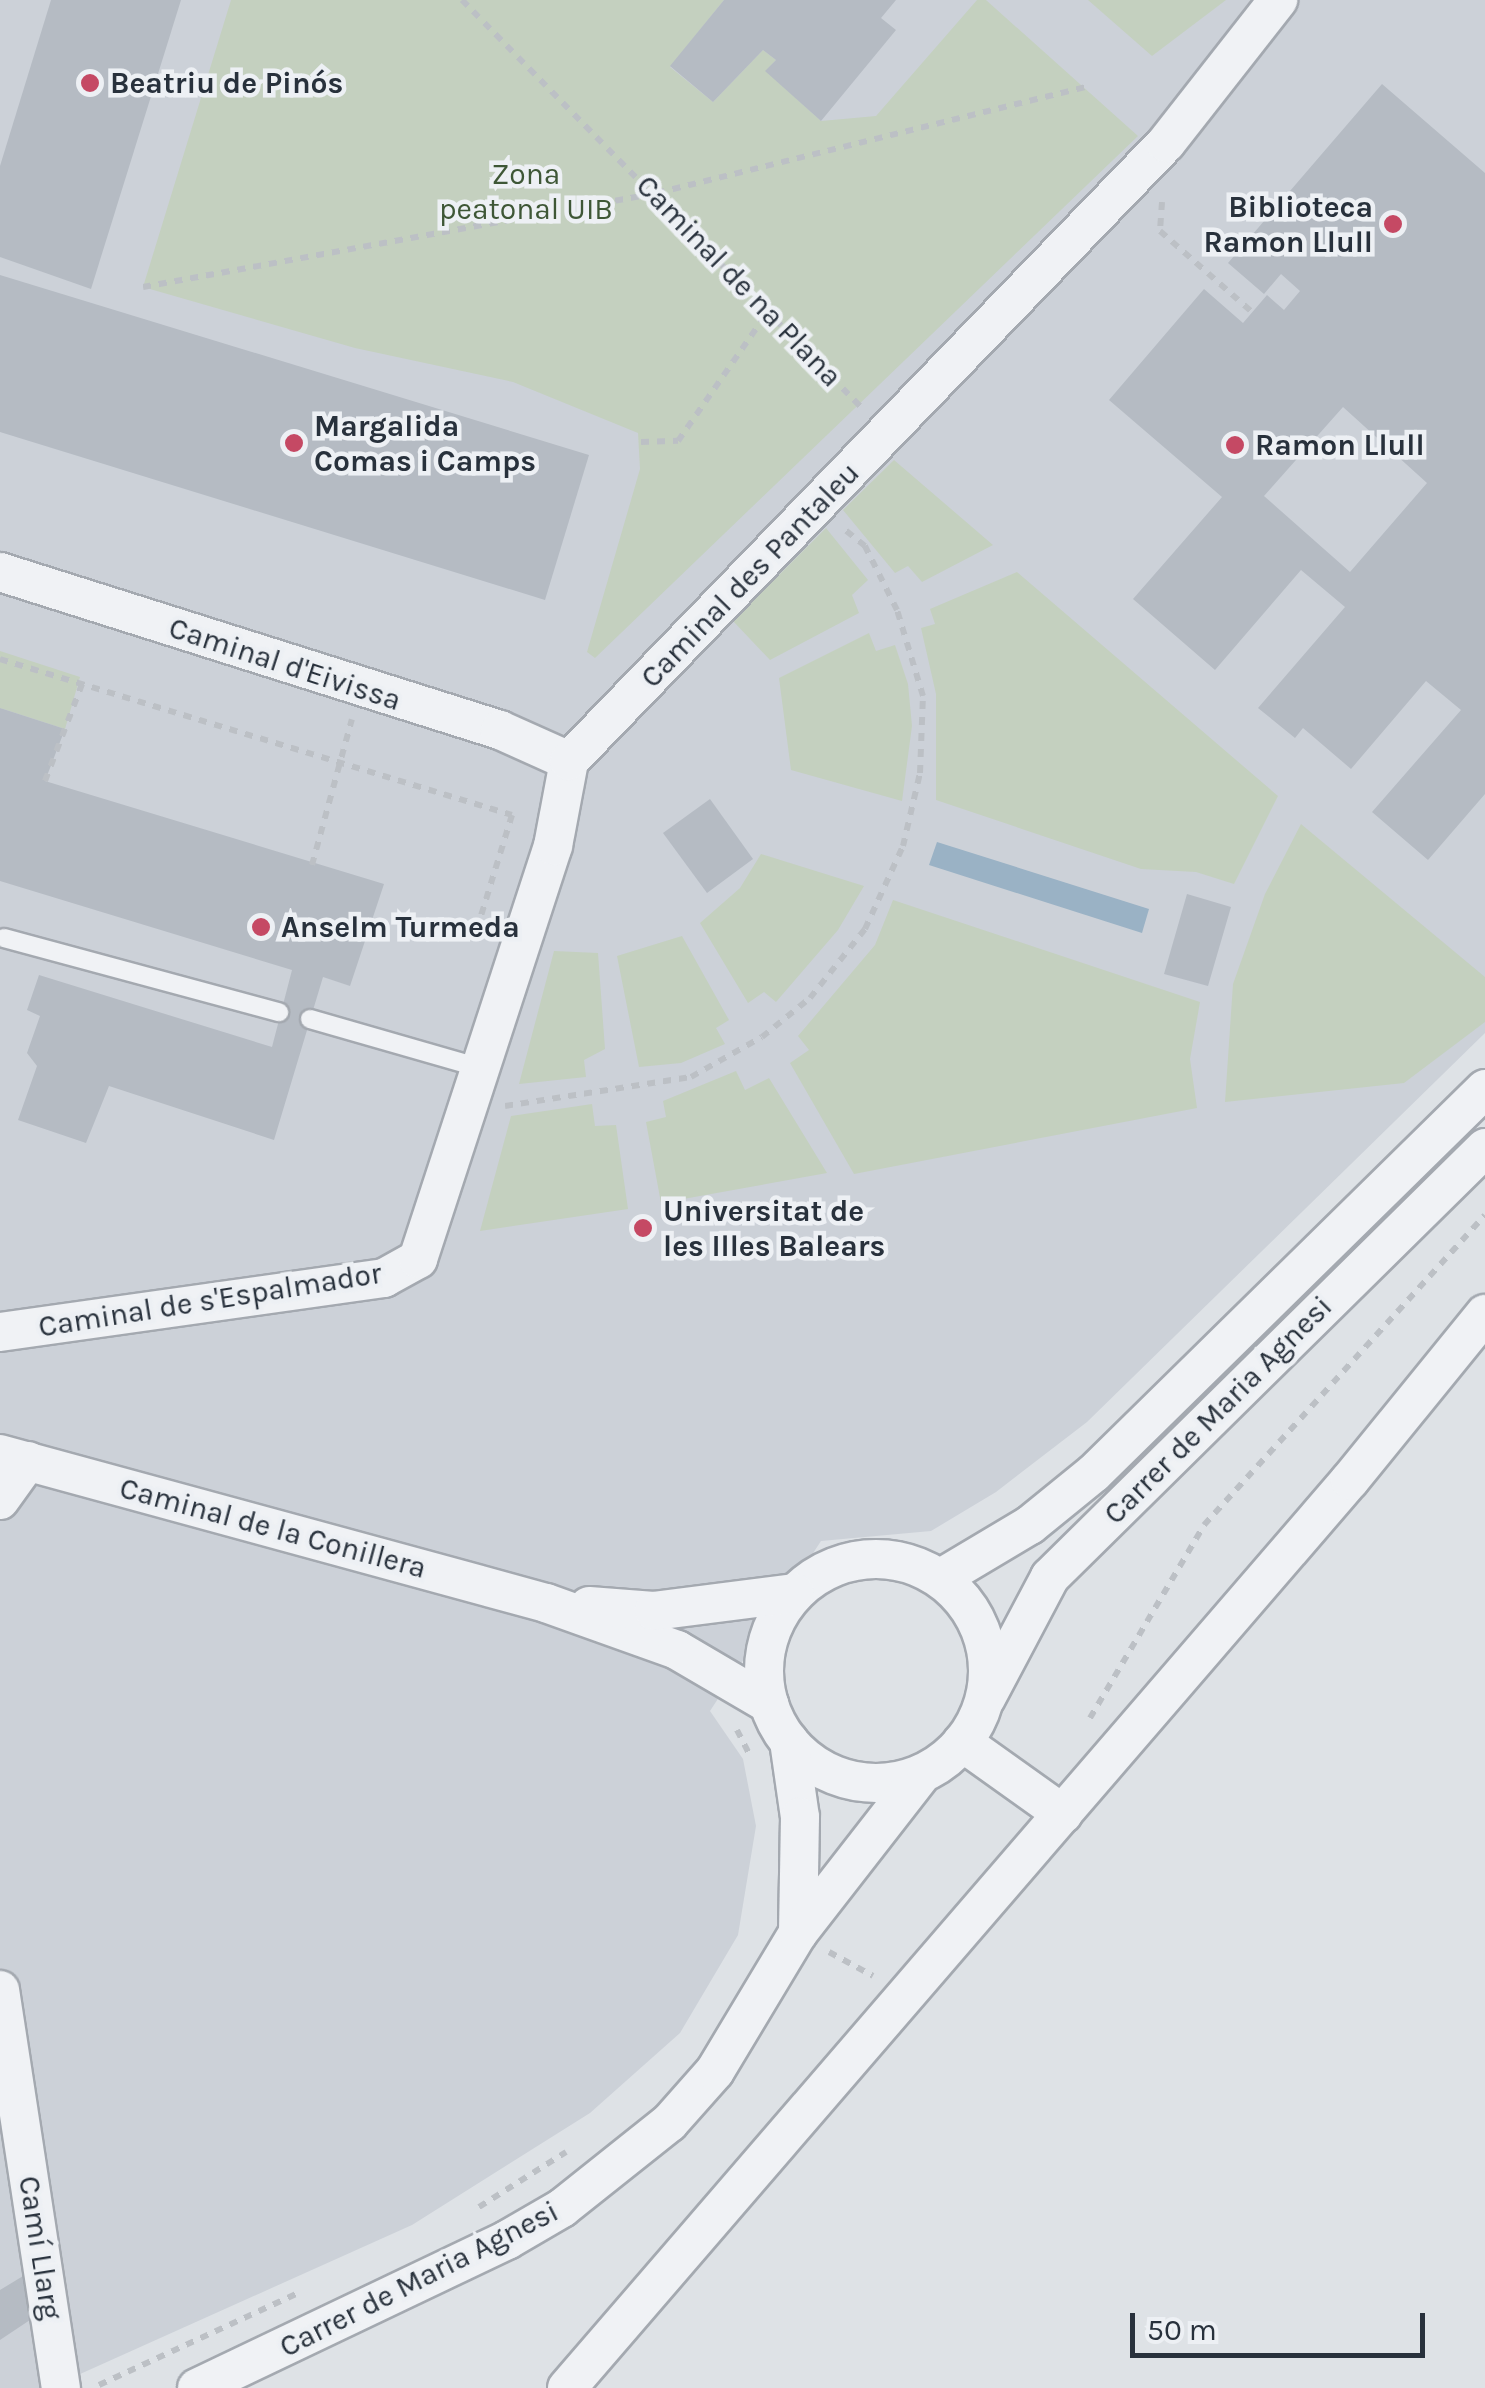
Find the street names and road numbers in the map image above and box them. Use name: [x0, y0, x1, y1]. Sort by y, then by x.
street label: Caminal de na Plana: [629, 168, 849, 394]
street label: Caminal des Pantaleu: [633, 455, 867, 695]
street label: Caminal d'Eivissa: [164, 610, 406, 718]
street label: Caminal de s'Espalmador: [36, 1255, 384, 1345]
street label: Carrer de Maria Agnesi: [1096, 1288, 1340, 1532]
street label: Caminal de la Conillera: [116, 1470, 430, 1586]
street label: Camí Llarg: [11, 2173, 69, 2323]
street label: Carrer de Maria Agnesi: [274, 2193, 564, 2365]

